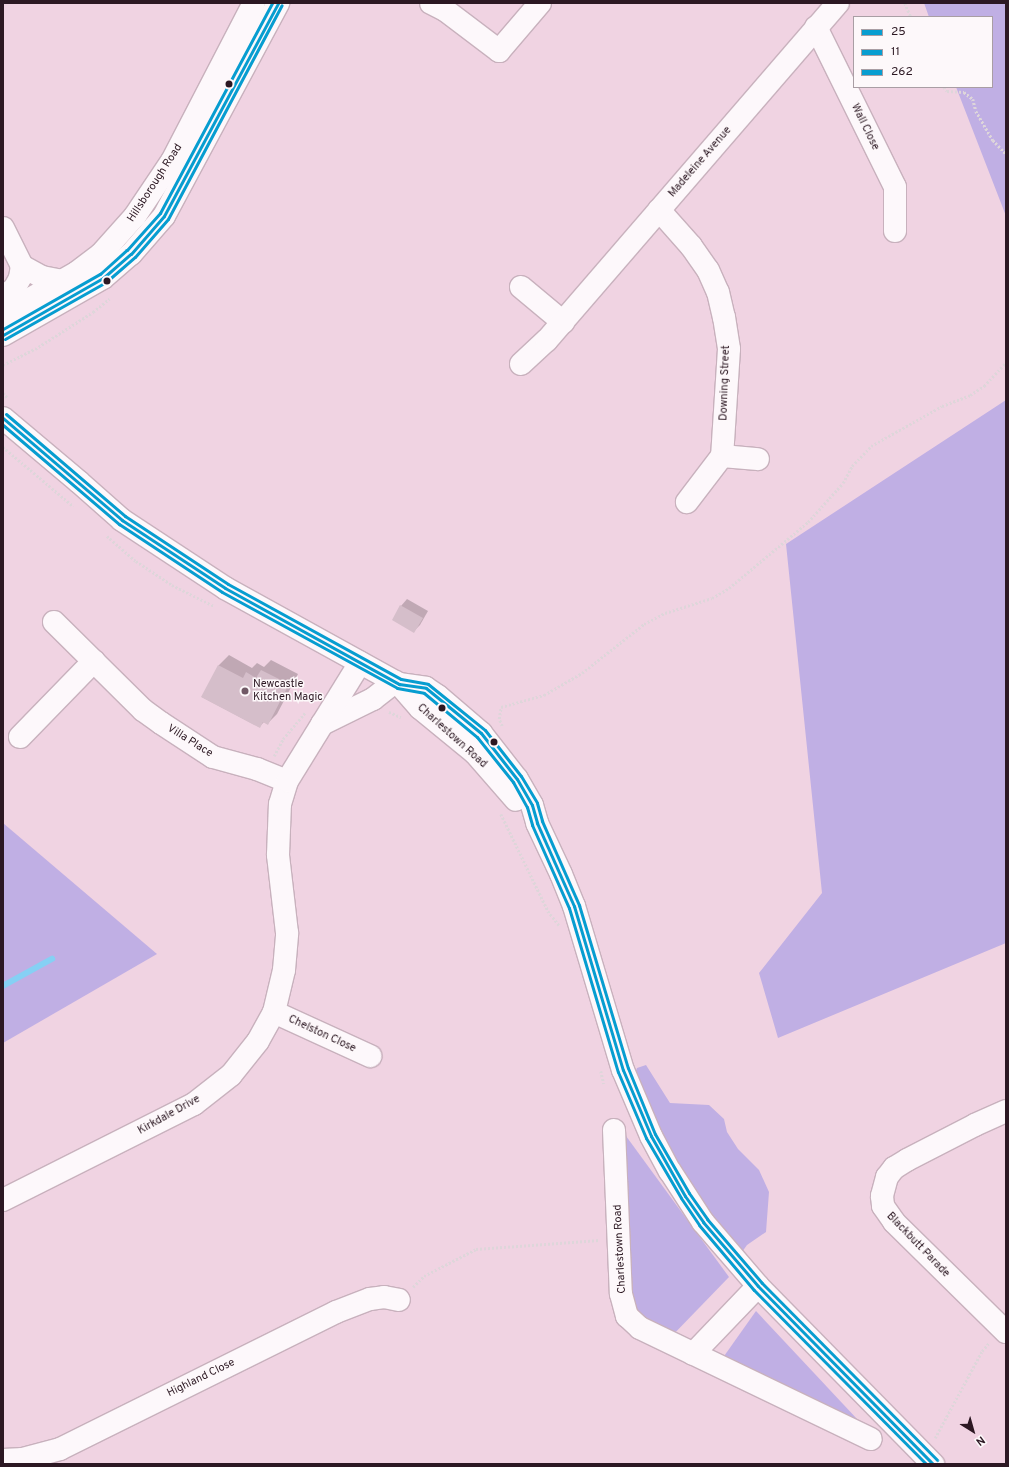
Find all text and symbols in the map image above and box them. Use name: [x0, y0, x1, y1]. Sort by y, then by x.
legend: [853, 16, 993, 88]
text: 25: [891, 24, 906, 40]
text: 11: [891, 44, 900, 60]
text: 262: [891, 64, 913, 80]
unlabelled marker: [224, 79, 234, 89]
street label: Wall Close: [848, 102, 882, 152]
street label: Madeleine Avenue: [666, 124, 734, 200]
street label: Hillsborough Road: [125, 141, 185, 225]
unlabelled marker: [102, 276, 112, 286]
street label: Downing Street: [717, 345, 733, 421]
place label: Newcastle Kitchen Magic: [253, 678, 323, 704]
marker: Newcastle Kitchen Magic: [240, 686, 250, 696]
street label: Charlestown Road: [414, 701, 490, 771]
unlabelled marker: [437, 703, 447, 713]
street label: Villa Place: [165, 722, 215, 760]
unlabelled marker: [489, 737, 499, 747]
street label: Chelston Close: [286, 1013, 358, 1055]
street label: Kirkdale Drive: [136, 1092, 202, 1138]
street label: Charlestown Road: [611, 1204, 629, 1294]
street label: Blackbutt Parade: [884, 1210, 952, 1280]
street label: Highland Close: [165, 1356, 237, 1400]
north arrow: [953, 1411, 993, 1451]
text: N: [973, 1433, 988, 1449]

